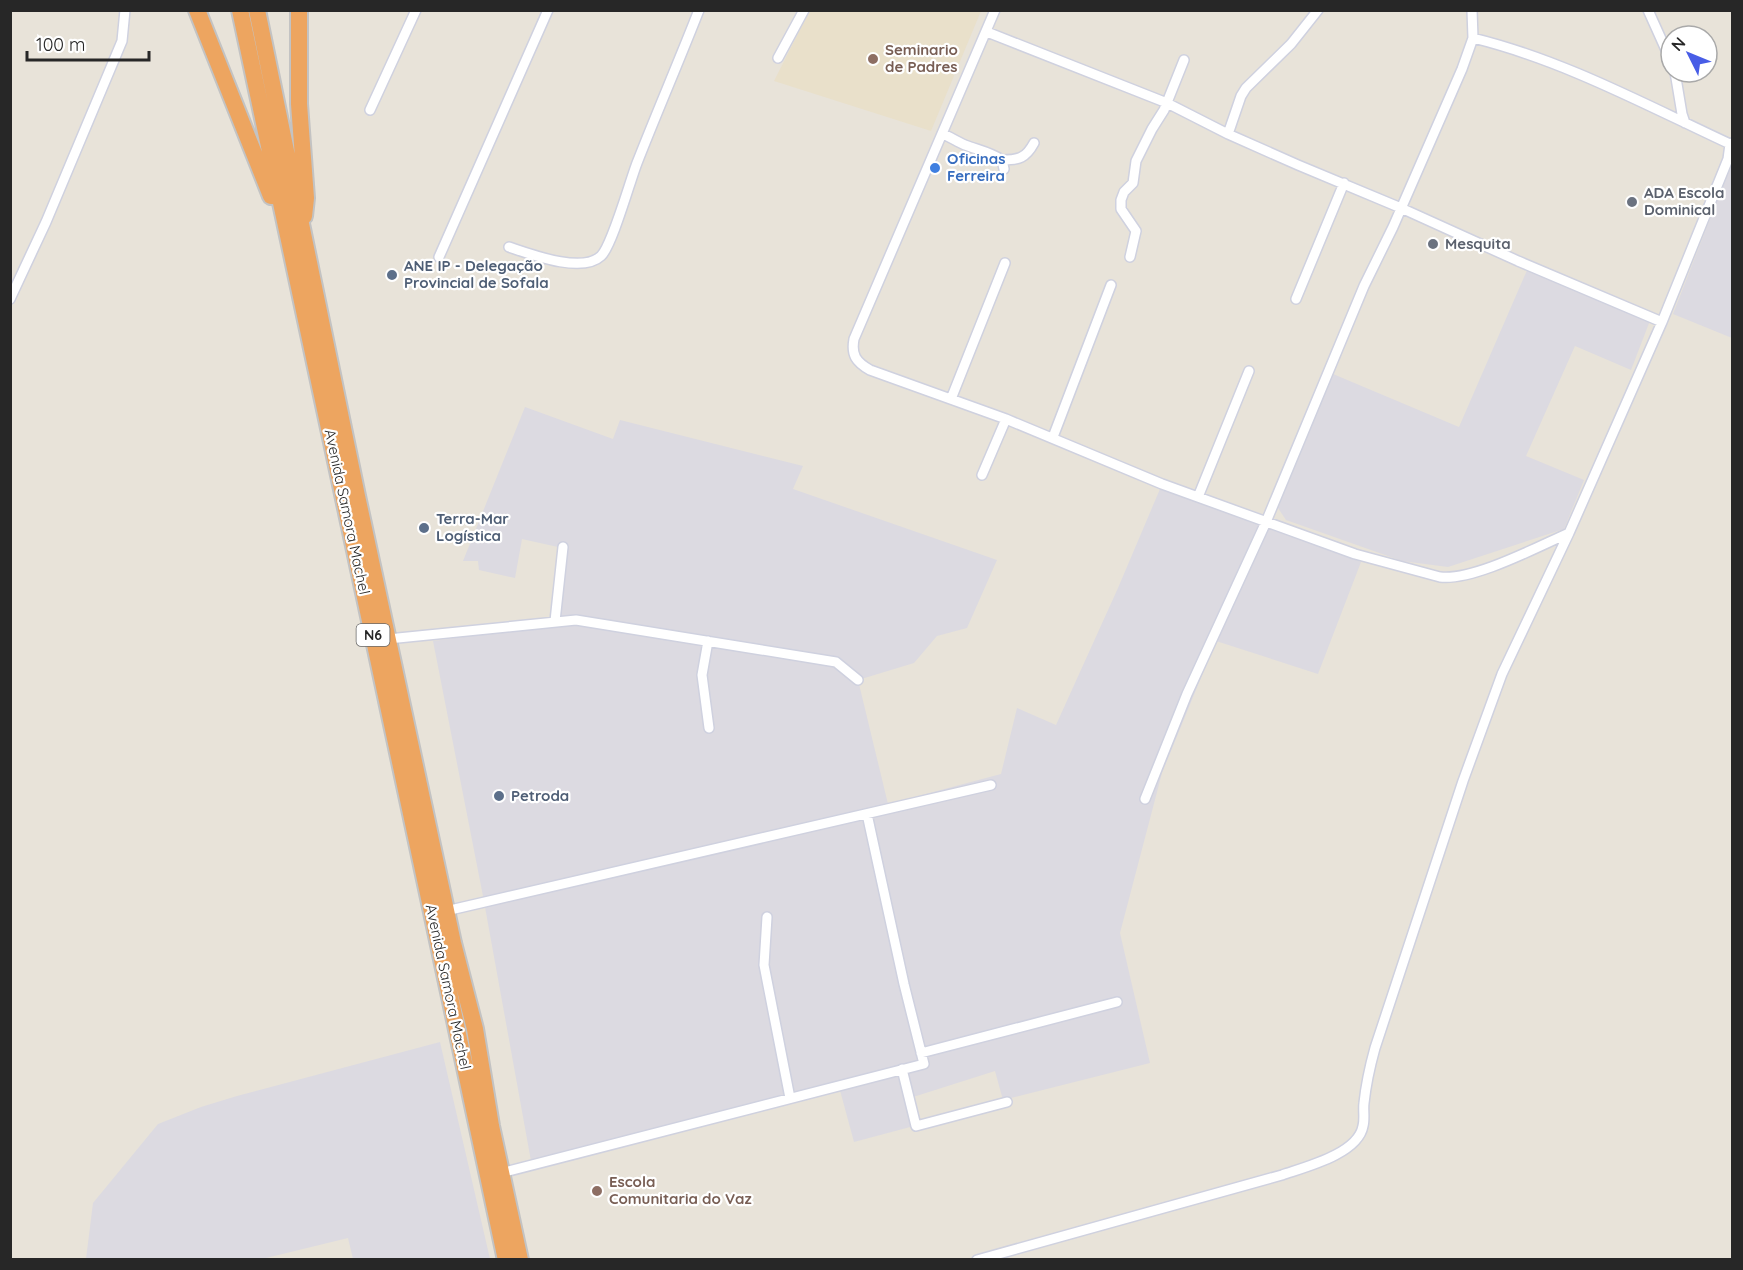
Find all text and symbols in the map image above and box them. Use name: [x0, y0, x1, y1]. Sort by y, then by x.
scale bar: [27, 24, 148, 62]
north arrow: [1659, 24, 1719, 84]
text: 100 m: [36, 33, 85, 56]
text: N: [1667, 33, 1689, 55]
place label: Seminario de Padres: [885, 40, 958, 76]
marker: Seminario de Padres: [866, 52, 880, 66]
place label: Oficinas Ferreira: [947, 149, 1005, 185]
marker: Oficinas Ferreira: [928, 161, 942, 175]
place label: ADA Escola Dominical: [1644, 183, 1724, 219]
marker: ADA Escola Dominical: [1625, 195, 1639, 209]
place label: Mesquita: [1445, 234, 1511, 253]
marker: Mesquita: [1426, 237, 1440, 251]
place label: ANE IP - Delegação Provincial de Sofala: [404, 256, 549, 292]
marker: ANE IP - Delegação Provincial de Sofala: [385, 268, 399, 282]
street label: Avenida Samora Machel: [321, 427, 374, 596]
place label: Terra-Mar Logística: [436, 509, 509, 545]
marker: Terra-Mar Logística: [417, 521, 431, 535]
road number: N6: [356, 624, 389, 646]
place label: Petroda: [511, 786, 569, 805]
marker: Petroda: [492, 789, 506, 803]
street label: Avenida Samora Machel: [422, 902, 475, 1071]
place label: Escola Comunitaria do Vaz: [609, 1172, 752, 1208]
marker: Escola Comunitaria do Vaz: [590, 1184, 604, 1198]

